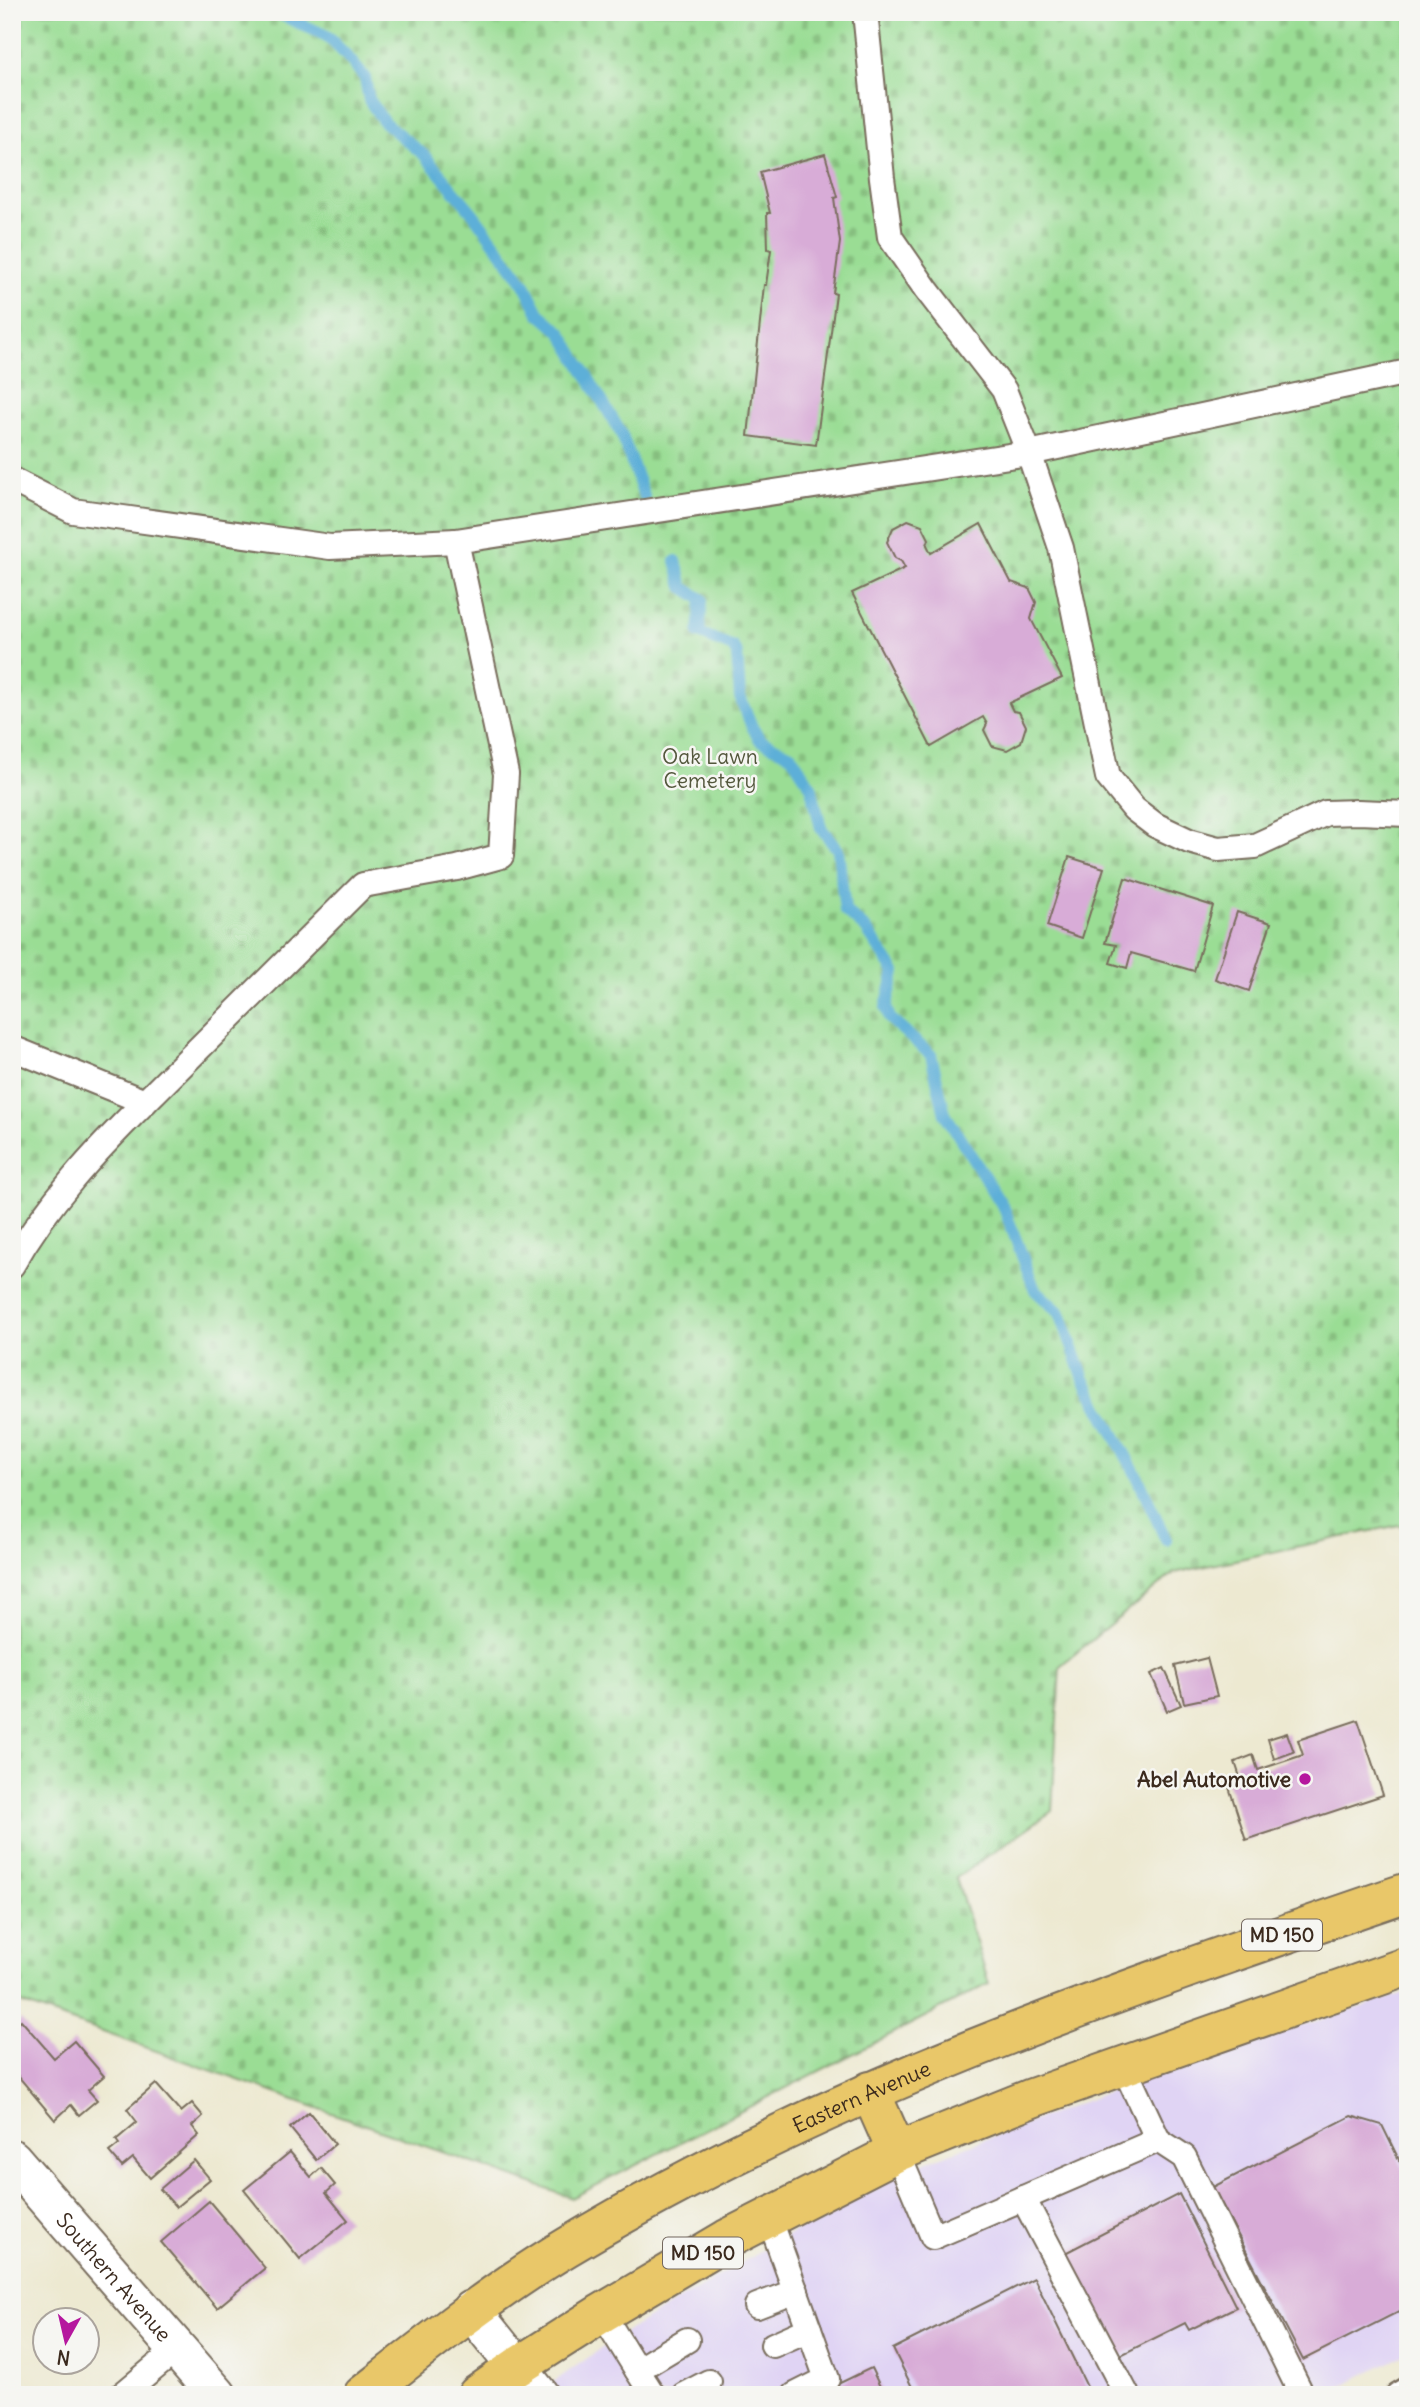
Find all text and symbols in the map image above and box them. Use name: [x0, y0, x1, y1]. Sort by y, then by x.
park label: Oak Lawn Cemetery: [662, 743, 758, 794]
place label: Abel Automotive: [1137, 1766, 1291, 1793]
marker: Abel Automotive: [1297, 1771, 1313, 1787]
road number: MD 150: [1242, 1920, 1322, 1951]
street label: Eastern Avenue: [788, 2054, 934, 2139]
street label: Southern Avenue: [51, 2207, 178, 2347]
road number: MD 150: [663, 2238, 743, 2268]
north arrow: [32, 2306, 102, 2376]
text: N: [55, 2345, 72, 2371]

